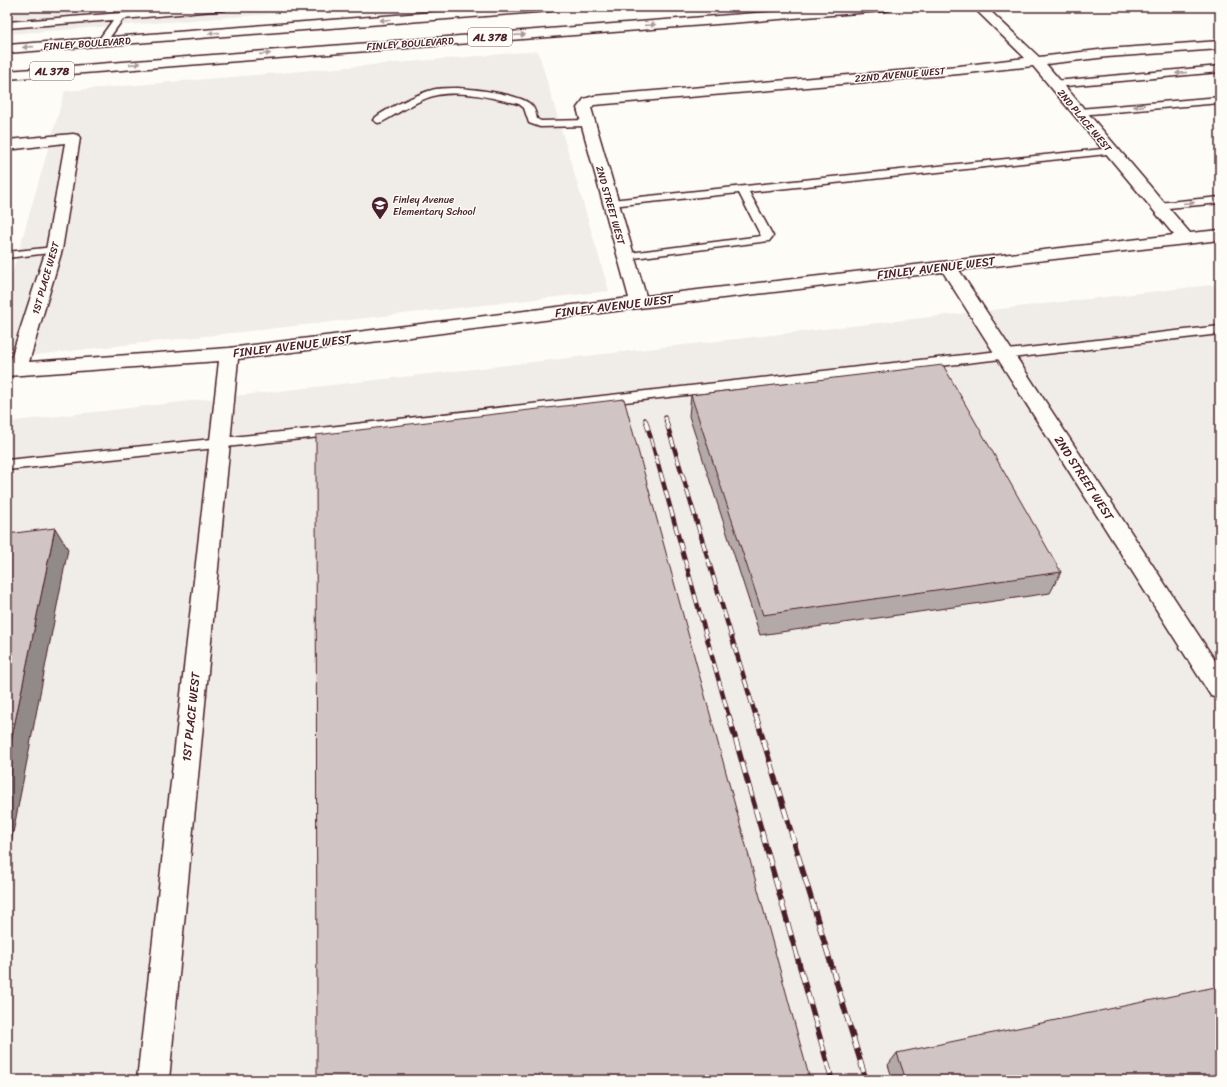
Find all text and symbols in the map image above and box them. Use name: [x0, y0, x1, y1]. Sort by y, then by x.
one-way arrow: [379, 16, 391, 23]
one-way arrow: [644, 21, 656, 28]
road number: AL 378: [468, 28, 512, 46]
one-way arrow: [208, 30, 220, 36]
one-way arrow: [514, 31, 526, 38]
street label: FINLEY BOULEVARD: [43, 32, 131, 56]
street label: FINLEY BOULEVARD: [366, 32, 454, 56]
one-way arrow: [22, 44, 34, 51]
one-way arrow: [259, 51, 271, 58]
one-way arrow: [129, 61, 141, 68]
road number: AL 378: [30, 62, 74, 80]
street label: 22ND AVENUE WEST: [854, 62, 948, 88]
one-way arrow: [1175, 69, 1187, 76]
street label: 2ND PLACE WEST: [1052, 85, 1117, 157]
one-way arrow: [1133, 103, 1145, 110]
street label: 2ND STREET WEST: [590, 164, 630, 248]
place label: Finley Avenue Elementary School: [393, 191, 476, 221]
school or university icon: Finley Avenue Elementary School: [370, 195, 390, 220]
one-way arrow: [1183, 200, 1195, 207]
street label: 1ST PLACE WEST: [27, 239, 65, 317]
street label: FINLEY AVENUE WEST: [876, 250, 997, 286]
street label: FINLEY AVENUE WEST: [554, 288, 675, 324]
street label: FINLEY AVENUE WEST: [232, 328, 353, 364]
street label: 2ND STREET WEST: [1048, 431, 1120, 526]
street label: 1ST PLACE WEST: [175, 671, 207, 763]

